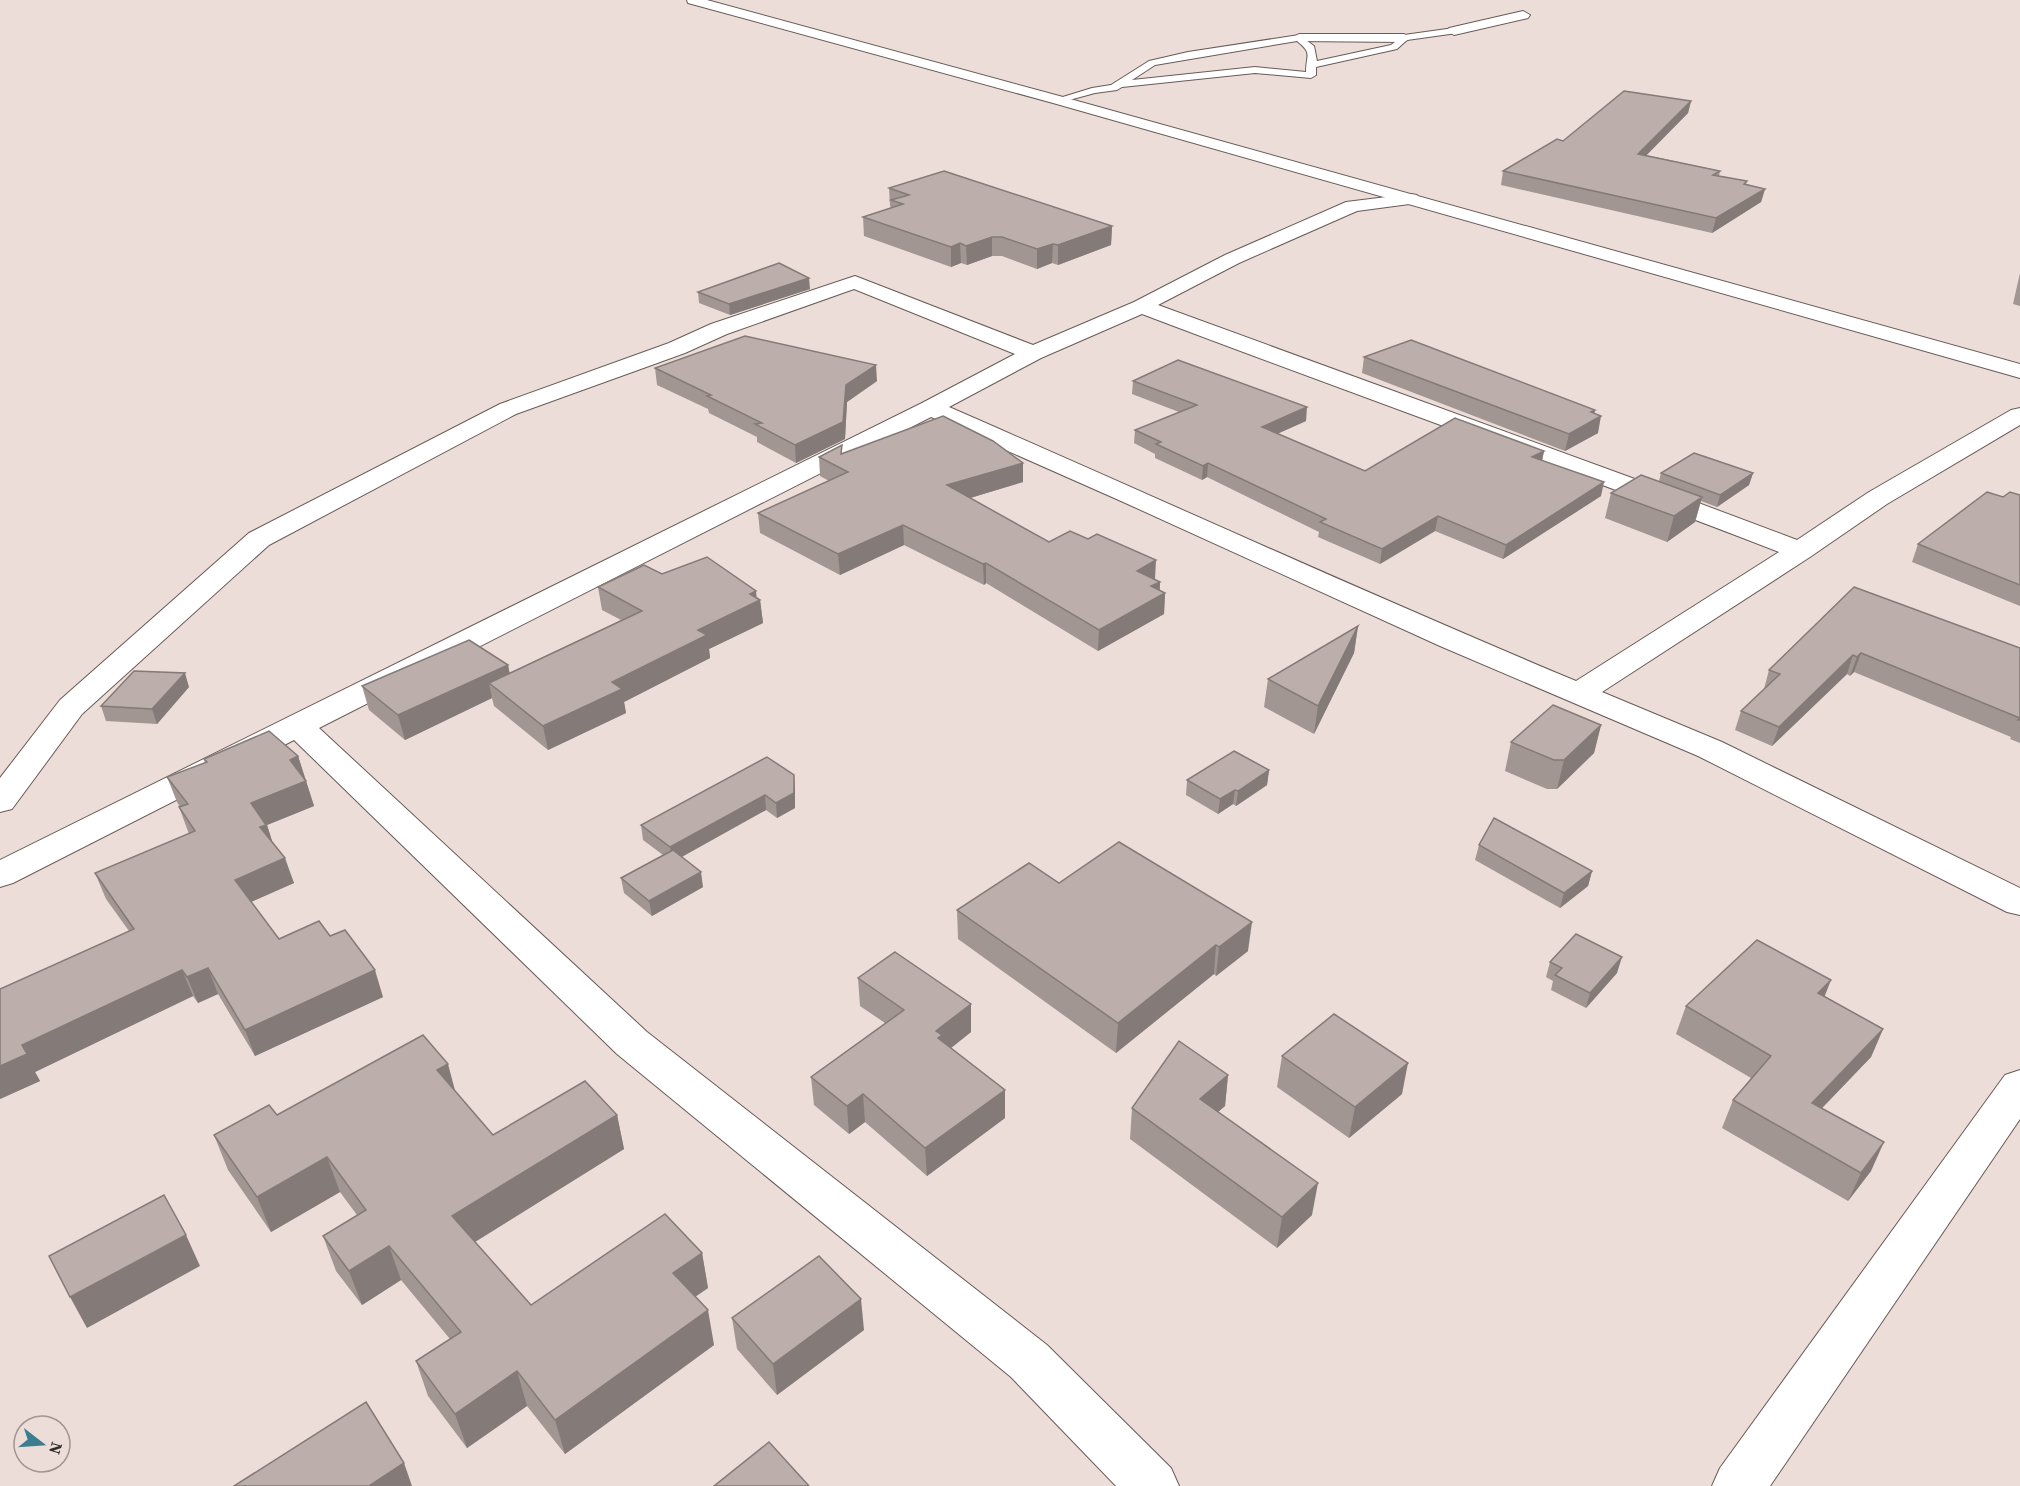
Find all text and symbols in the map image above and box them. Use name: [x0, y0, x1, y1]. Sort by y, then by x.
north arrow: [12, 1414, 72, 1474]
text: N: [44, 1440, 69, 1458]

